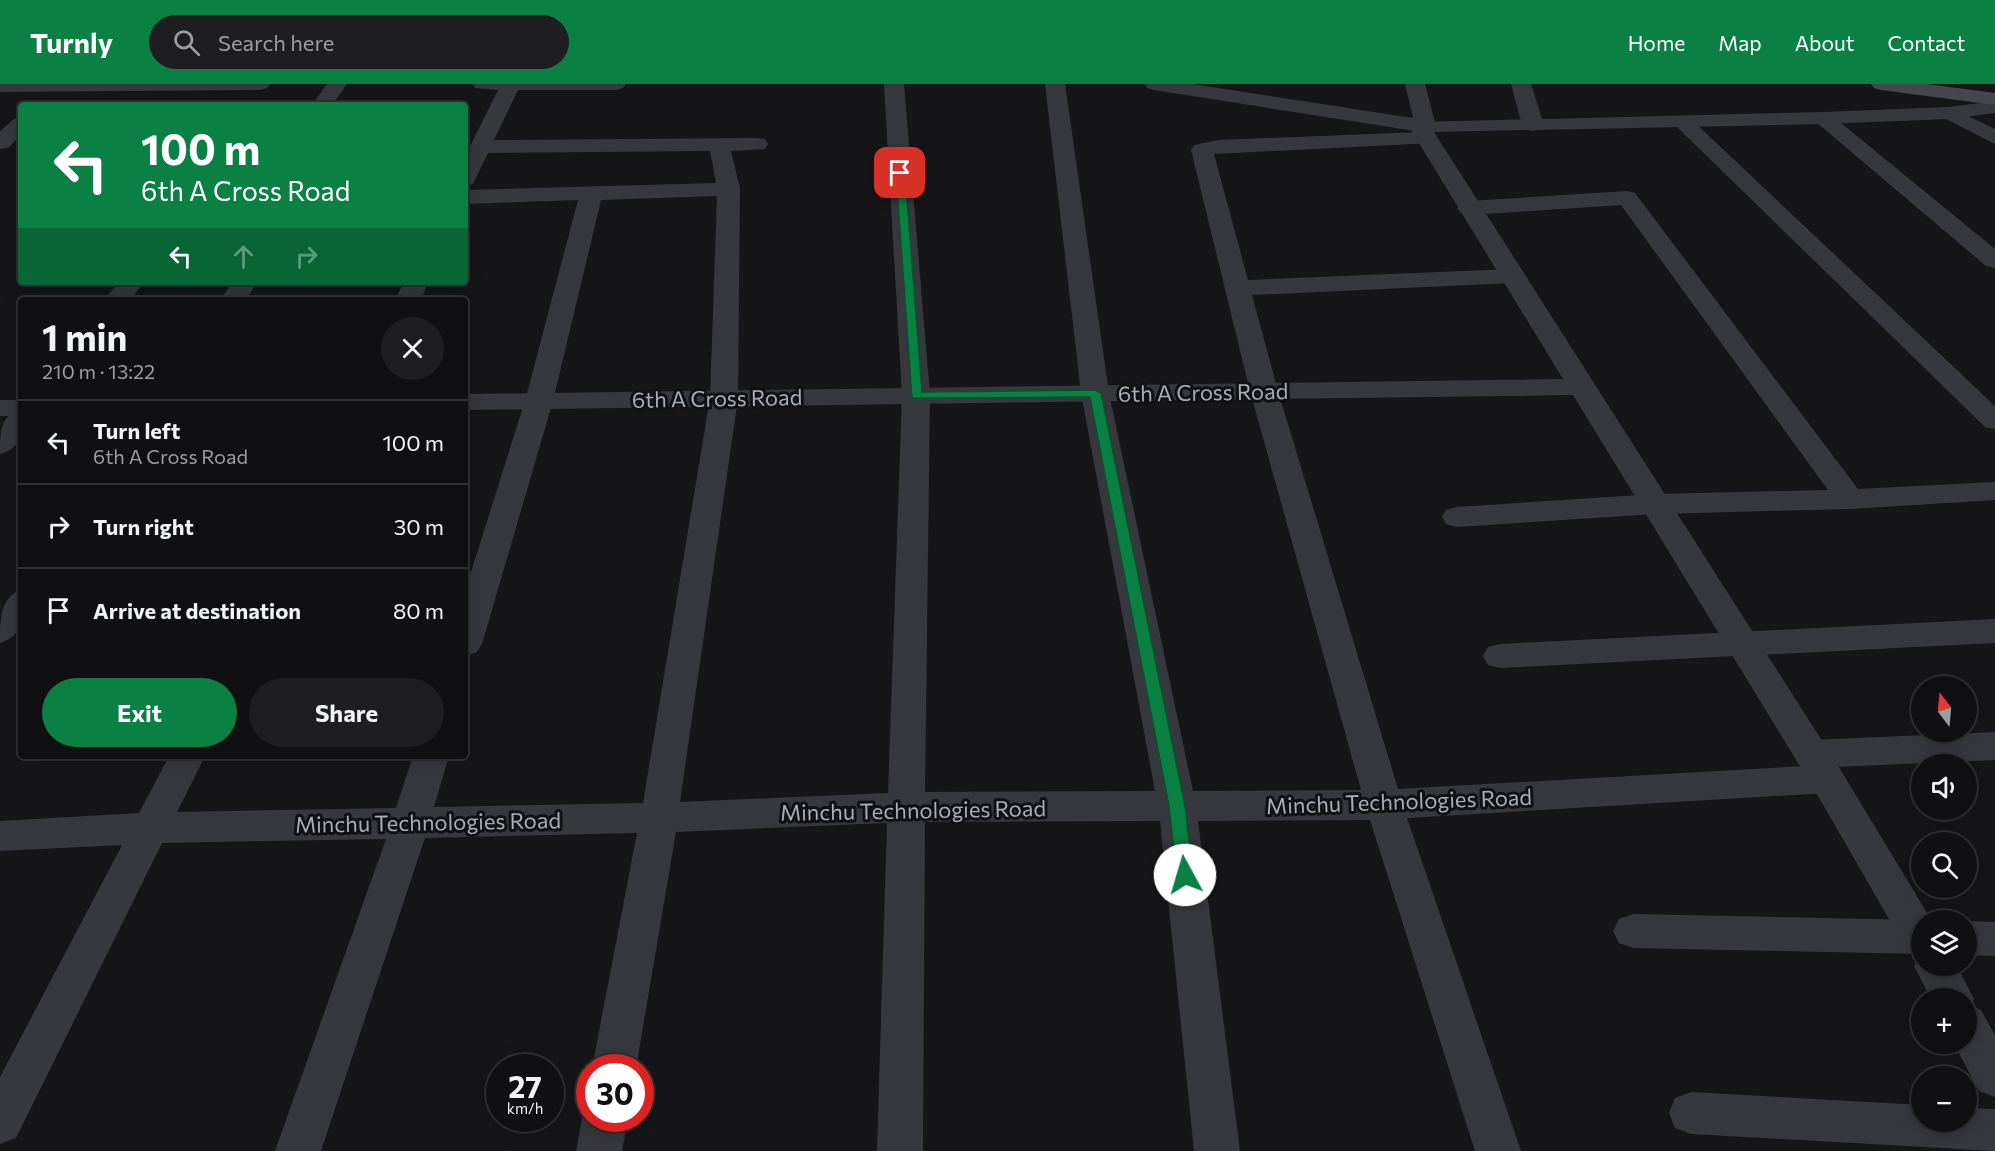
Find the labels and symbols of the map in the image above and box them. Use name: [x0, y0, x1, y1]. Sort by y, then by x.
pin: [874, 147, 925, 198]
street label: 6th A Cross Road: [1117, 377, 1289, 407]
street label: 6th A Cross Road: [631, 383, 803, 413]
north arrow: [1911, 676, 1977, 742]
street label: Minchu Technologies Road: [1266, 783, 1532, 819]
street label: Minchu Technologies Road: [780, 794, 1046, 826]
street label: Minchu Technologies Road: [295, 806, 561, 838]
position arrow: [1153, 843, 1217, 907]
speed limit sign: 30: [576, 1054, 654, 1132]

